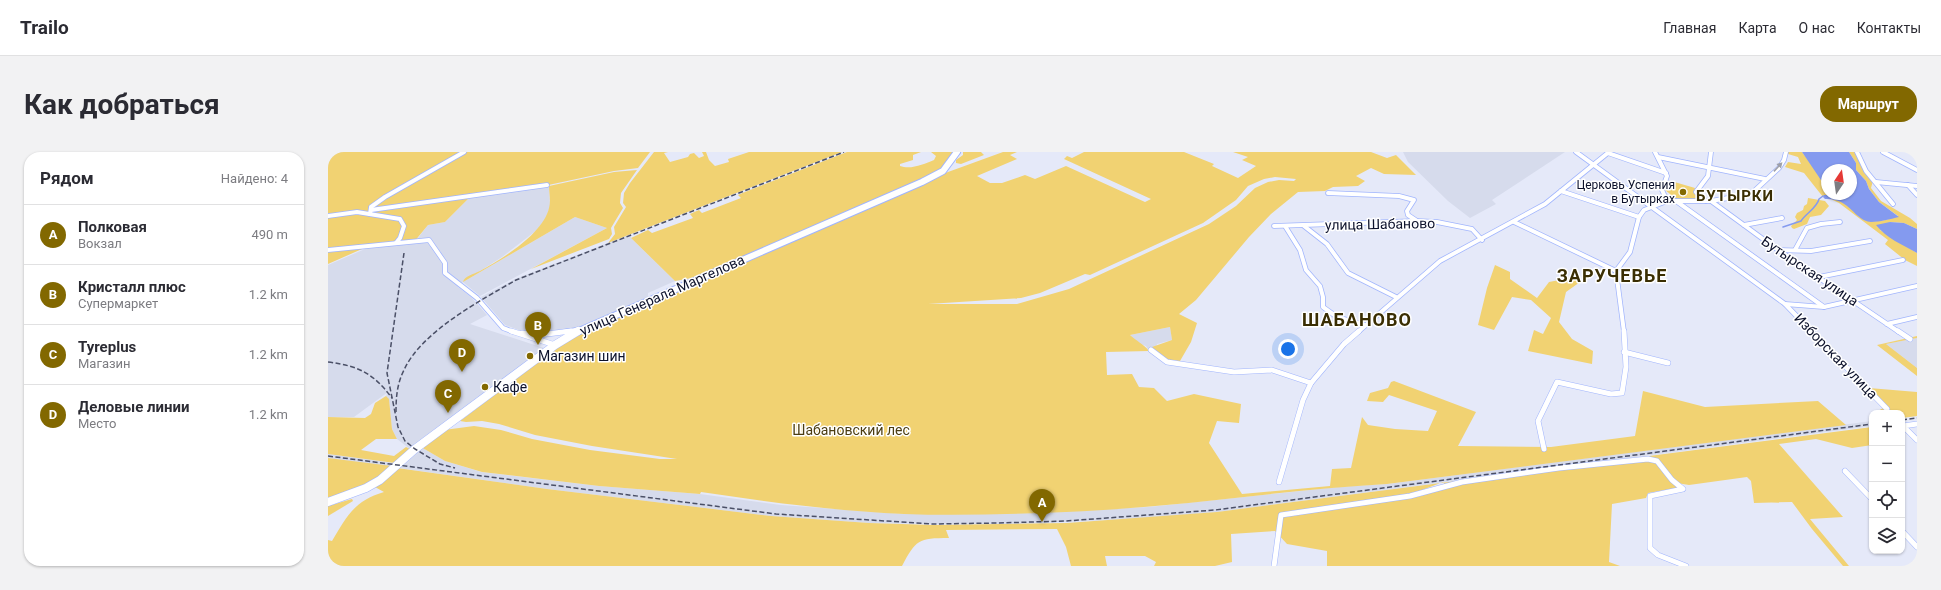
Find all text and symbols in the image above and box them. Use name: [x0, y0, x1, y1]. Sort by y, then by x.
text: Trailo: [20, 16, 69, 39]
text: Главная: [1663, 20, 1716, 36]
text: Карта: [1738, 20, 1777, 36]
text: О нас: [1799, 20, 1835, 36]
text: Контакты: [1857, 20, 1921, 36]
button: Маршрут: [1820, 86, 1917, 122]
text: Как добраться: [24, 88, 220, 121]
one-way arrow: [1773, 162, 1783, 172]
north arrow: [1821, 164, 1857, 200]
text: Рядом: [40, 168, 94, 188]
text: Найдено: 4: [221, 171, 288, 186]
place label: Церковь Успения в Бутырках: [1576, 178, 1675, 206]
marker: Церковь Успения в Бутырках: [1678, 187, 1688, 197]
district label: БУТЫРКИ: [1696, 187, 1774, 205]
street label: улица Шабаново: [1325, 215, 1435, 233]
text: Полковая: [78, 218, 147, 236]
text: A: [49, 227, 57, 242]
text: 490 m: [251, 227, 288, 242]
street label: Бутырская улица: [1759, 233, 1861, 309]
text: Вокзал: [78, 236, 122, 251]
street label: улица Генерала Маргелова: [577, 251, 747, 339]
district label: ЗАРУЧЕВЬЕ: [1557, 265, 1667, 286]
text: Кристалл плюс: [78, 278, 186, 296]
text: B: [49, 287, 57, 302]
text: 1.2 km: [249, 287, 288, 302]
text: Супермаркет: [78, 296, 158, 311]
district label: ШАБАНОВО: [1302, 309, 1412, 330]
street label: Изборская улица: [1791, 310, 1881, 402]
pin: B: [525, 312, 551, 345]
text: Tyreplus: [78, 338, 136, 356]
pin: D: [449, 339, 475, 372]
your location: [1278, 339, 1298, 359]
text: C: [49, 347, 57, 362]
text: 1.2 km: [249, 347, 288, 362]
place label: Магазин шин: [538, 348, 626, 364]
marker: Магазин шин: [525, 351, 535, 361]
text: Магазин: [78, 356, 131, 371]
place label: Кафе: [493, 379, 527, 395]
pin: C: [435, 380, 461, 413]
marker: Кафе: [480, 382, 490, 392]
text: Деловые линии: [78, 398, 189, 416]
text: D: [49, 407, 57, 422]
text: 1.2 km: [249, 407, 288, 422]
map controls: [1869, 410, 1905, 554]
button: +: [1869, 410, 1905, 446]
text: Место: [78, 416, 116, 431]
park label: Шабановский лес: [792, 422, 910, 438]
button: −: [1869, 446, 1905, 482]
button: locate: [1869, 482, 1905, 518]
pin: A: [1029, 489, 1055, 522]
button: layers: [1869, 518, 1905, 554]

